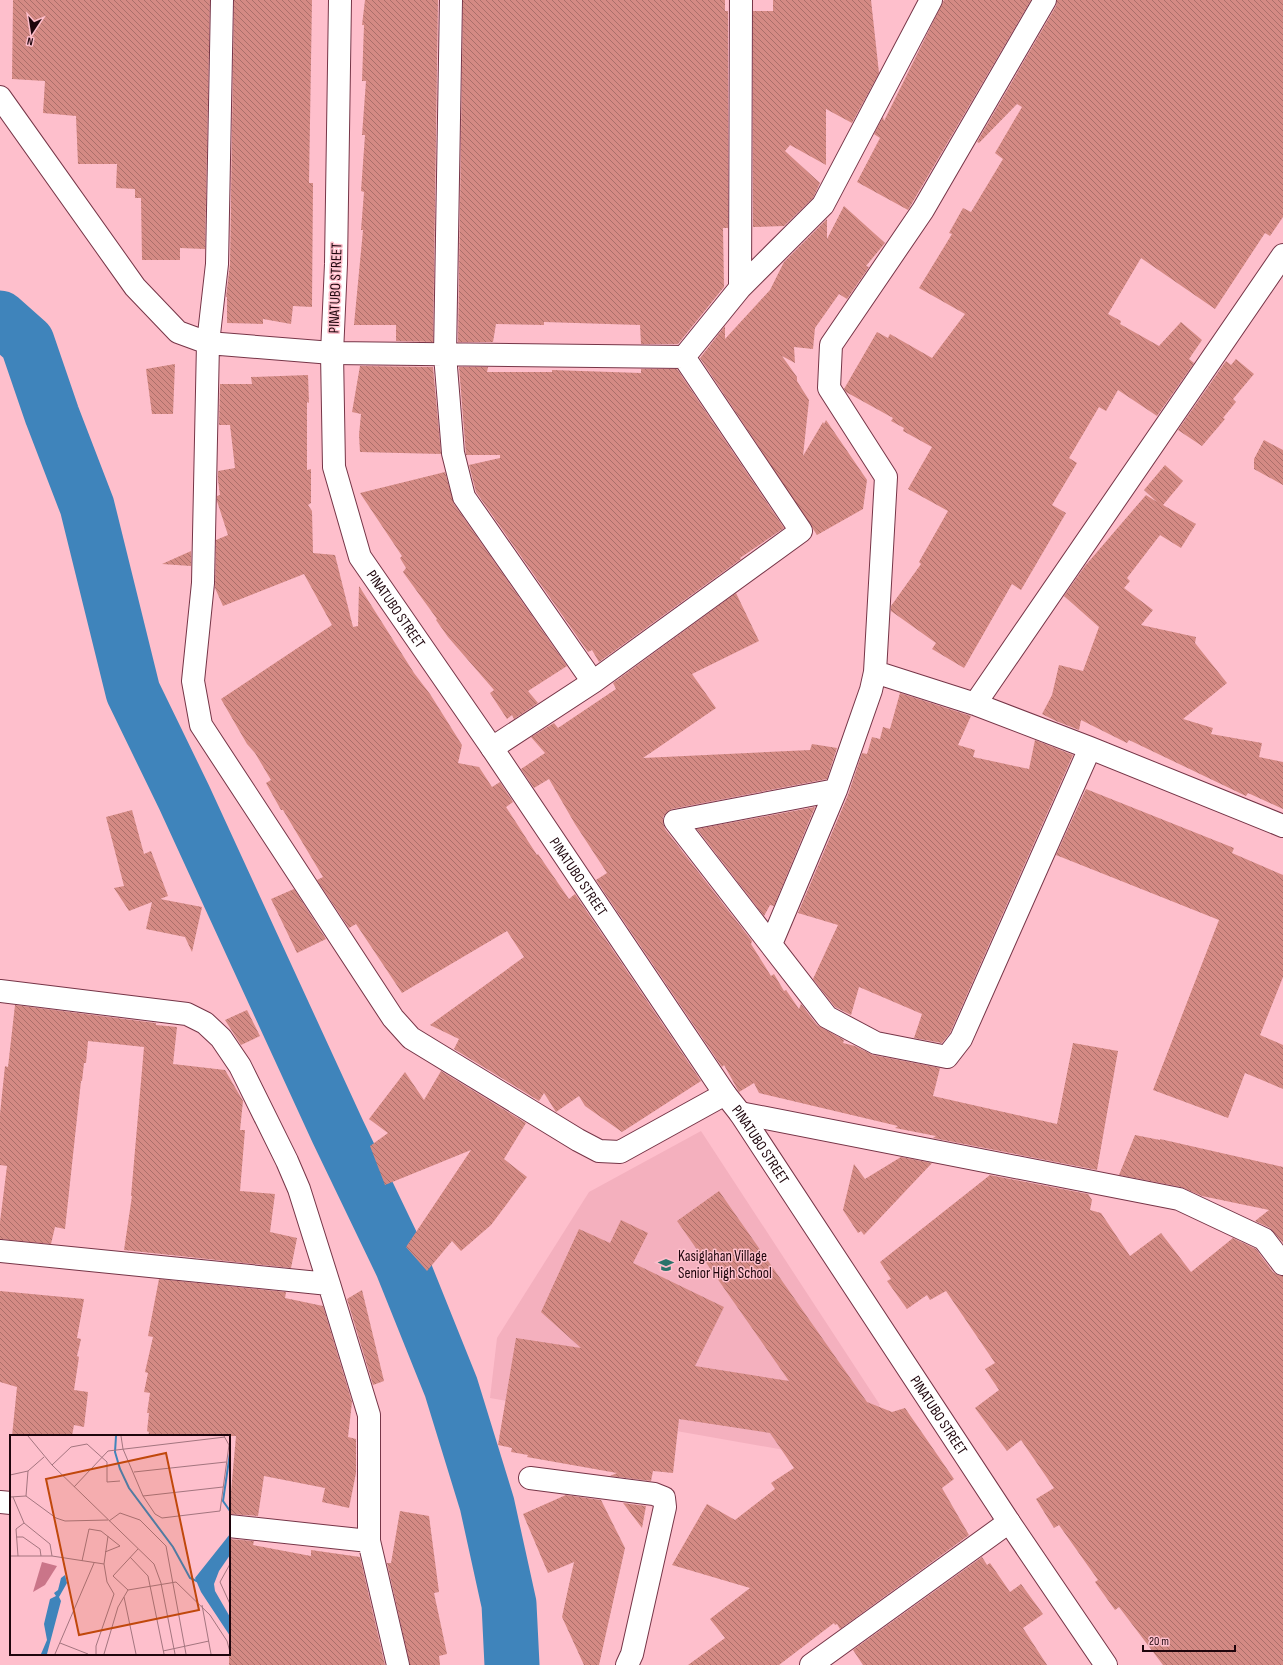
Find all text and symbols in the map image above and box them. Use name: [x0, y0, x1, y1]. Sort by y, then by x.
north arrow: [12, 12, 52, 52]
text: N: [26, 34, 34, 48]
street label: PINATUBO STREET: [324, 242, 347, 334]
street label: PINATUBO STREET: [362, 567, 429, 652]
street label: PINATUBO STREET: [545, 834, 611, 920]
street label: PINATUBO STREET: [727, 1101, 793, 1188]
place label: Kasiglahan Village Senior High School: [678, 1247, 772, 1283]
school or university icon: Kasiglahan Village Senior High School: [657, 1256, 675, 1274]
street label: PINATUBO STREET: [905, 1372, 971, 1459]
inset map: [10, 1435, 230, 1655]
scale bar: [1143, 1627, 1235, 1653]
text: 20 m: [1149, 1634, 1169, 1649]

